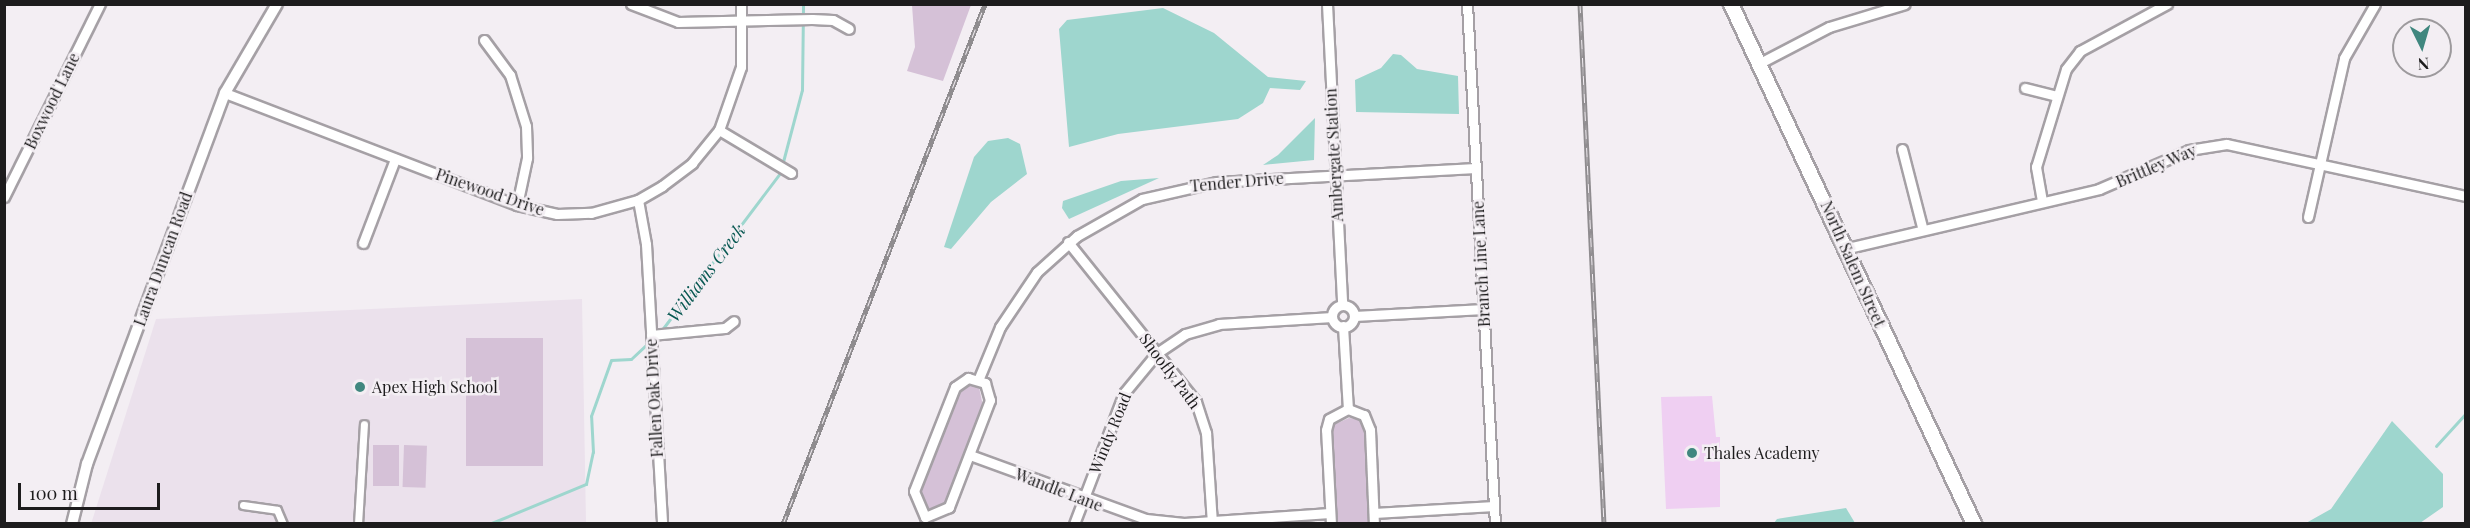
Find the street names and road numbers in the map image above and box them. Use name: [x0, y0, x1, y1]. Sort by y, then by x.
street label: Boxwood Lane: [20, 50, 84, 152]
street label: Ambergate Station: [1321, 88, 1347, 222]
street label: Brittley Way: [2112, 140, 2200, 192]
street label: Pinewood Drive: [433, 164, 547, 220]
street label: Tender Drive: [1189, 168, 1285, 196]
street label: Laura Duncan Road: [130, 189, 196, 329]
street label: North Salem Street: [1817, 198, 1889, 330]
street label: Branch Line Lane: [1468, 200, 1494, 328]
street label: Shoofly Path: [1135, 329, 1205, 413]
street label: Fallen Oak Drive: [641, 338, 667, 458]
street label: Windy Road: [1085, 389, 1135, 477]
street label: Wandle Lane: [1013, 465, 1105, 515]

